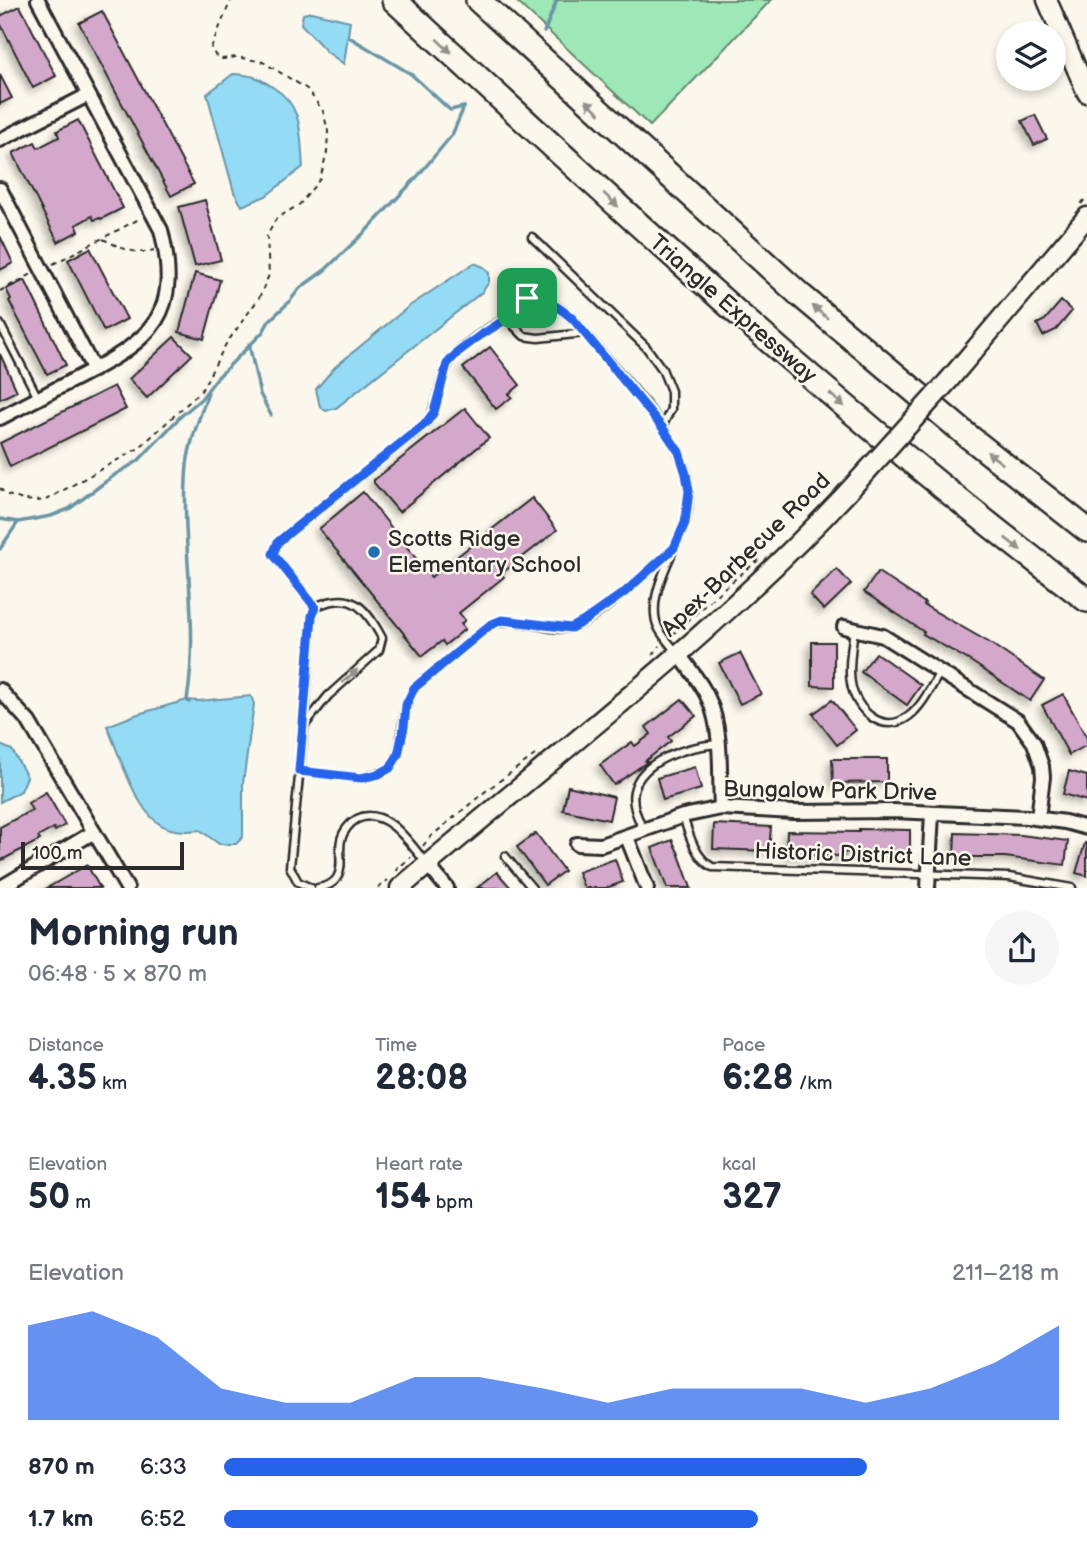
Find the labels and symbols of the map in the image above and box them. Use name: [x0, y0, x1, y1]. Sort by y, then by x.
one-way arrow: [435, 38, 453, 54]
one-way arrow: [584, 99, 602, 115]
one-way arrow: [602, 192, 620, 208]
street label: Triangle Expressway: [644, 229, 823, 390]
pin: [497, 268, 557, 328]
one-way arrow: [811, 304, 829, 320]
one-way arrow: [828, 392, 845, 407]
one-way arrow: [986, 450, 1004, 465]
street label: Apex-Barbecue Road: [656, 467, 836, 643]
place label: Scotts Ridge Elementary School: [388, 525, 581, 579]
one-way arrow: [1004, 536, 1022, 550]
marker: Scotts Ridge Elementary School: [366, 544, 382, 560]
one-way arrow: [341, 668, 359, 684]
street label: Bungalow Park Drive: [723, 775, 937, 807]
street label: Historic District Lane: [754, 837, 972, 873]
scale bar: [21, 839, 184, 871]

